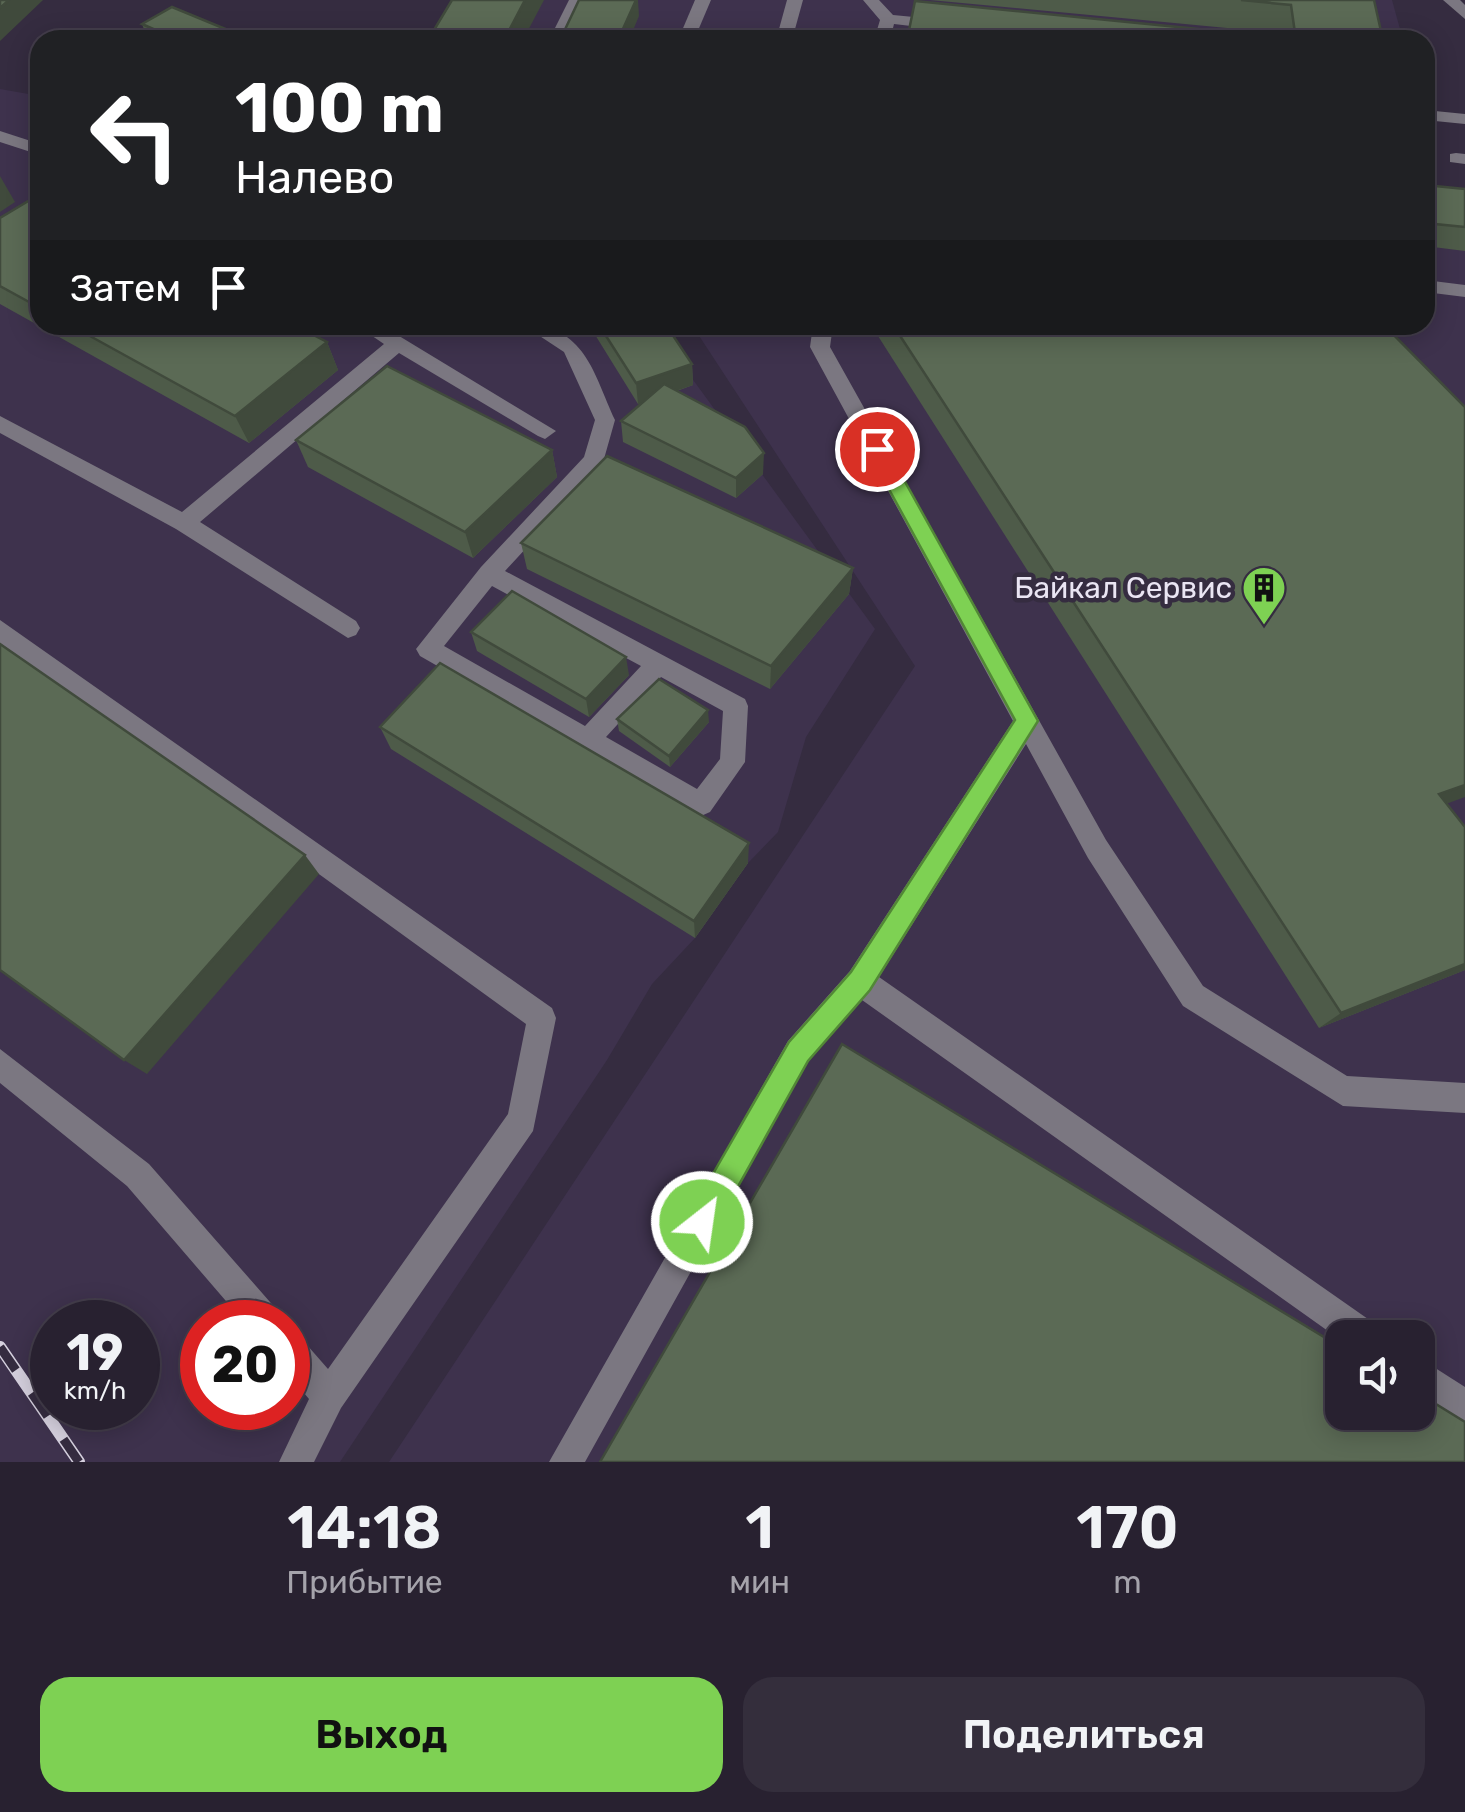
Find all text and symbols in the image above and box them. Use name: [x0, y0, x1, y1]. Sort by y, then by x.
text: 100 m: [235, 67, 444, 150]
icon: left: [70, 70, 200, 200]
text: Налево: [235, 151, 394, 204]
icon: arrive: [201, 260, 256, 315]
text: Затем: [70, 265, 181, 311]
pin: [835, 407, 920, 492]
icon: arrive: [850, 422, 905, 477]
building icon: Байкал Сервис: [1241, 565, 1287, 626]
place label: Байкал Сервис: [1014, 570, 1232, 606]
position arrow: [650, 1170, 754, 1274]
speed limit sign: 20: [180, 1300, 310, 1430]
map controls: [1325, 1320, 1435, 1430]
button: sound: [1325, 1320, 1435, 1430]
text: 19: [67, 1323, 123, 1383]
text: km/h: [64, 1376, 126, 1405]
text: 14:18: [287, 1492, 442, 1563]
text: 1: [745, 1492, 774, 1563]
text: 170: [1076, 1492, 1179, 1563]
text: Прибытие: [286, 1563, 443, 1601]
text: мин: [729, 1563, 790, 1601]
text: m: [1113, 1563, 1142, 1601]
button: Выход: [40, 1677, 723, 1792]
button: Поделиться: [743, 1677, 1425, 1792]

